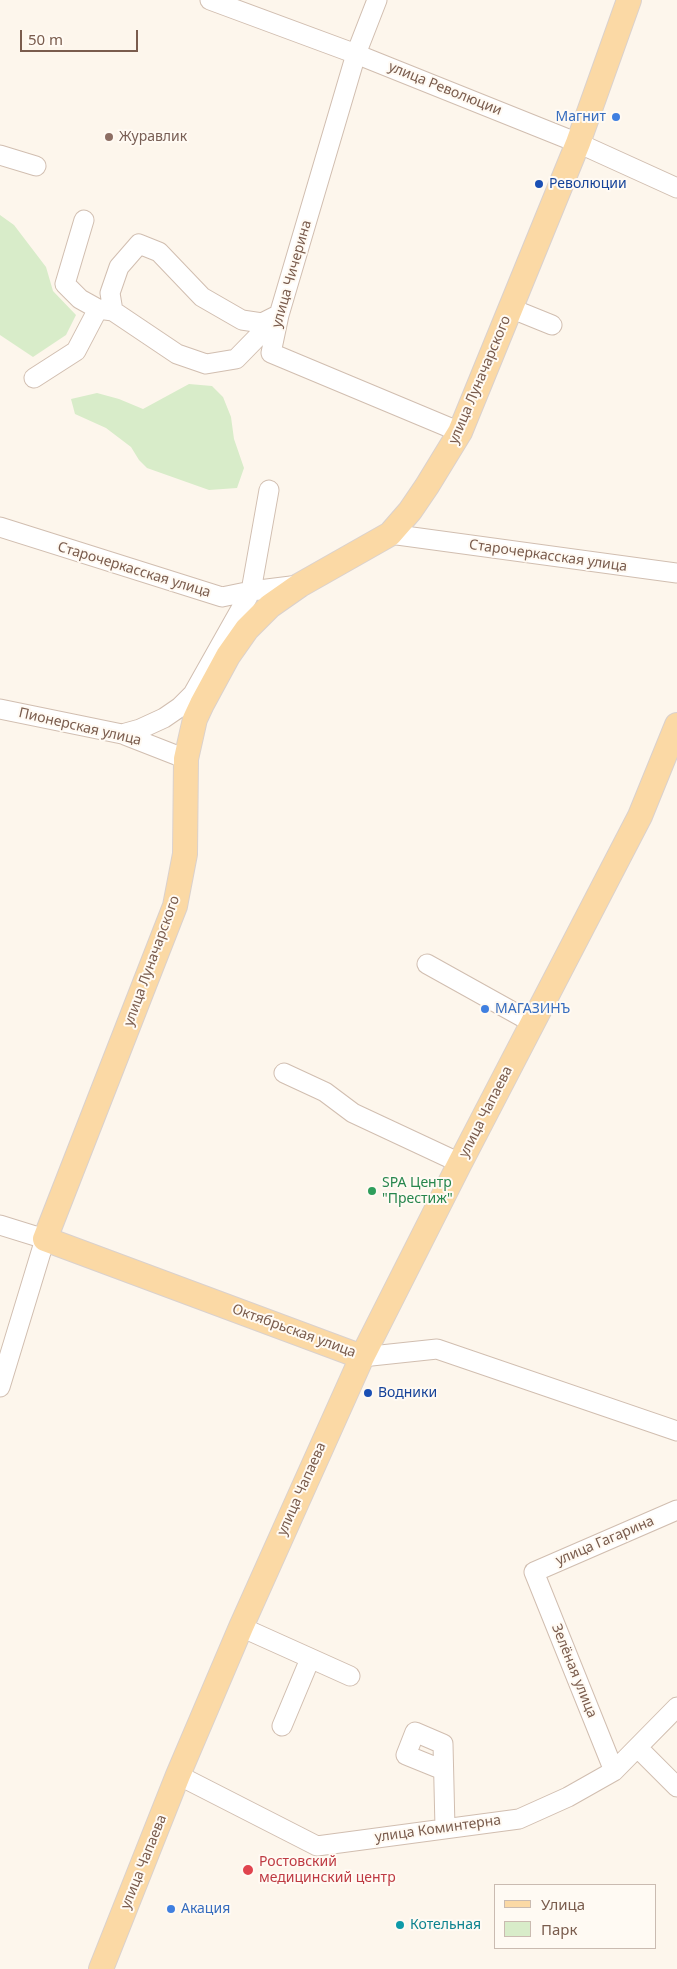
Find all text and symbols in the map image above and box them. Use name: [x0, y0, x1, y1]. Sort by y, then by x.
scale bar: [22, 20, 140, 52]
text: 50 m: [28, 29, 63, 49]
street label: улица Революции: [386, 59, 504, 119]
place label: Магнит: [556, 109, 606, 125]
marker: Магнит: [610, 111, 622, 123]
place label: Журавлик: [119, 129, 187, 145]
marker: Журавлик: [103, 131, 115, 143]
place label: Революции: [549, 176, 627, 192]
marker: Революции: [533, 178, 545, 190]
street label: улица Чичерина: [269, 218, 315, 330]
street label: улица Луначарского: [445, 313, 515, 447]
street label: Старочеркасская улица: [468, 537, 628, 575]
street label: Старочеркасская улица: [55, 539, 213, 601]
street label: Пионерская улица: [17, 705, 143, 749]
street label: улица Луначарского: [121, 893, 183, 1029]
place label: МАГАЗИНЪ: [495, 1001, 570, 1017]
marker: МАГАЗИНЪ: [479, 1003, 491, 1015]
street label: улица Чапаева: [456, 1064, 516, 1160]
place label: SPA Центр "Престиж": [382, 1175, 453, 1208]
marker: SPA Центр "Престиж": [366, 1185, 378, 1197]
street label: Октябрьская улица: [230, 1301, 358, 1361]
place label: Водники: [378, 1385, 437, 1401]
marker: Водники: [362, 1387, 374, 1399]
street label: улица Чапаева: [274, 1440, 330, 1538]
street label: улица Гагарина: [553, 1513, 657, 1569]
street label: Зелёная улица: [548, 1622, 600, 1720]
street label: улица Чапаева: [117, 1812, 171, 1912]
street label: улица Коминтерна: [374, 1812, 502, 1846]
place label: Ростовский медицинский центр: [259, 1854, 396, 1886]
marker: Ростовский медицинский центр: [241, 1863, 255, 1877]
legend: [494, 1884, 657, 1949]
text: Улица: [541, 1894, 585, 1914]
place label: Акация: [181, 1901, 230, 1917]
marker: Акация: [165, 1903, 177, 1915]
place label: Котельная: [410, 1917, 481, 1933]
marker: Котельная: [394, 1919, 406, 1931]
text: Парк: [541, 1919, 577, 1939]

